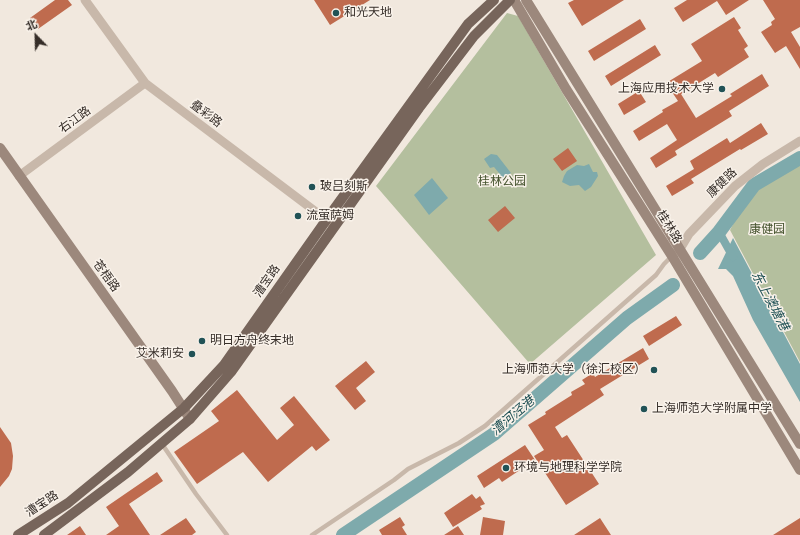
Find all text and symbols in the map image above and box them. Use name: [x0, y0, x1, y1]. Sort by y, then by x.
place label: 和光天地: [344, 6, 392, 20]
marker: 和光天地: [331, 8, 341, 18]
north arrow: [16, 16, 56, 56]
text: 北: [24, 16, 39, 34]
place label: 上海应用技术大学: [618, 82, 714, 96]
marker: 上海应用技术大学: [717, 84, 727, 94]
street label: 叠彩路: [187, 97, 225, 131]
street label: 右江路: [56, 104, 94, 136]
street label: 康健路: [704, 165, 740, 201]
park label: 桂林公园: [478, 175, 526, 189]
place label: 玻吕刻斯: [320, 180, 368, 194]
marker: 玻吕刻斯: [307, 182, 317, 192]
street label: 桂林路: [653, 208, 685, 246]
place label: 流萤萨姆: [306, 209, 354, 223]
marker: 流萤萨姆: [293, 211, 303, 221]
park label: 康健园: [749, 223, 785, 237]
street label: 苍梧路: [90, 257, 122, 295]
street label: 漕宝路: [251, 262, 283, 300]
water label: 东上澳塘港: [748, 269, 792, 333]
place label: 明日方舟终末地: [210, 334, 294, 348]
marker: 明日方舟终末地: [197, 336, 207, 346]
place label: 艾米莉安: [136, 347, 184, 361]
marker: 艾米莉安: [187, 349, 197, 359]
place label: 上海师范大学（徐汇校区）: [502, 363, 646, 377]
marker: 上海师范大学（徐汇校区）: [649, 365, 659, 375]
water label: 漕河泾港: [488, 393, 538, 439]
place label: 上海师范大学附属中学: [652, 402, 772, 416]
marker: 上海师范大学附属中学: [639, 404, 649, 414]
place label: 环境与地理科学学院: [514, 461, 622, 475]
marker: 环境与地理科学学院: [501, 463, 511, 473]
street label: 漕宝路: [23, 488, 61, 520]

